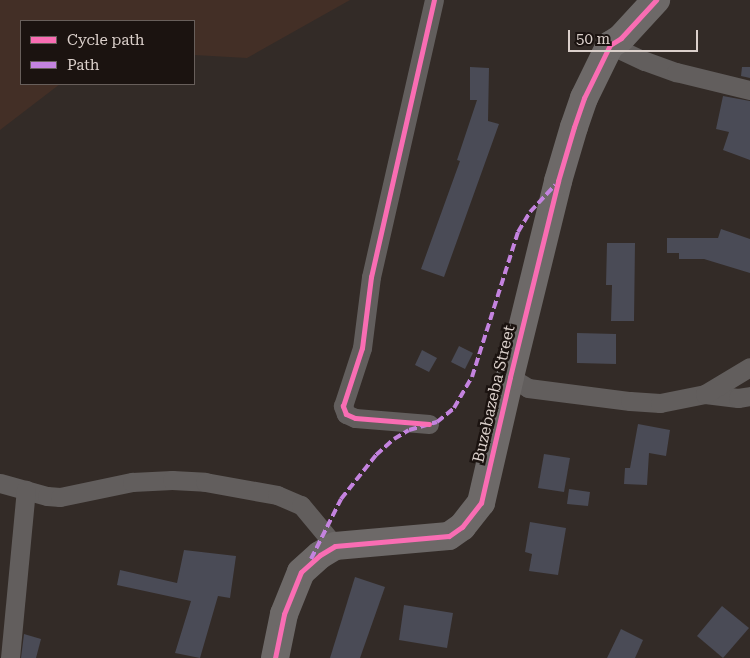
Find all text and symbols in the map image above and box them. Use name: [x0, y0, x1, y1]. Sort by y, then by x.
legend: [20, 20, 195, 85]
scale bar: [570, 20, 700, 52]
text: 50 m: [576, 30, 610, 48]
text: Cycle path: [67, 31, 144, 49]
text: Path: [67, 56, 100, 74]
street label: Buzebazeba Street: [469, 323, 519, 465]

